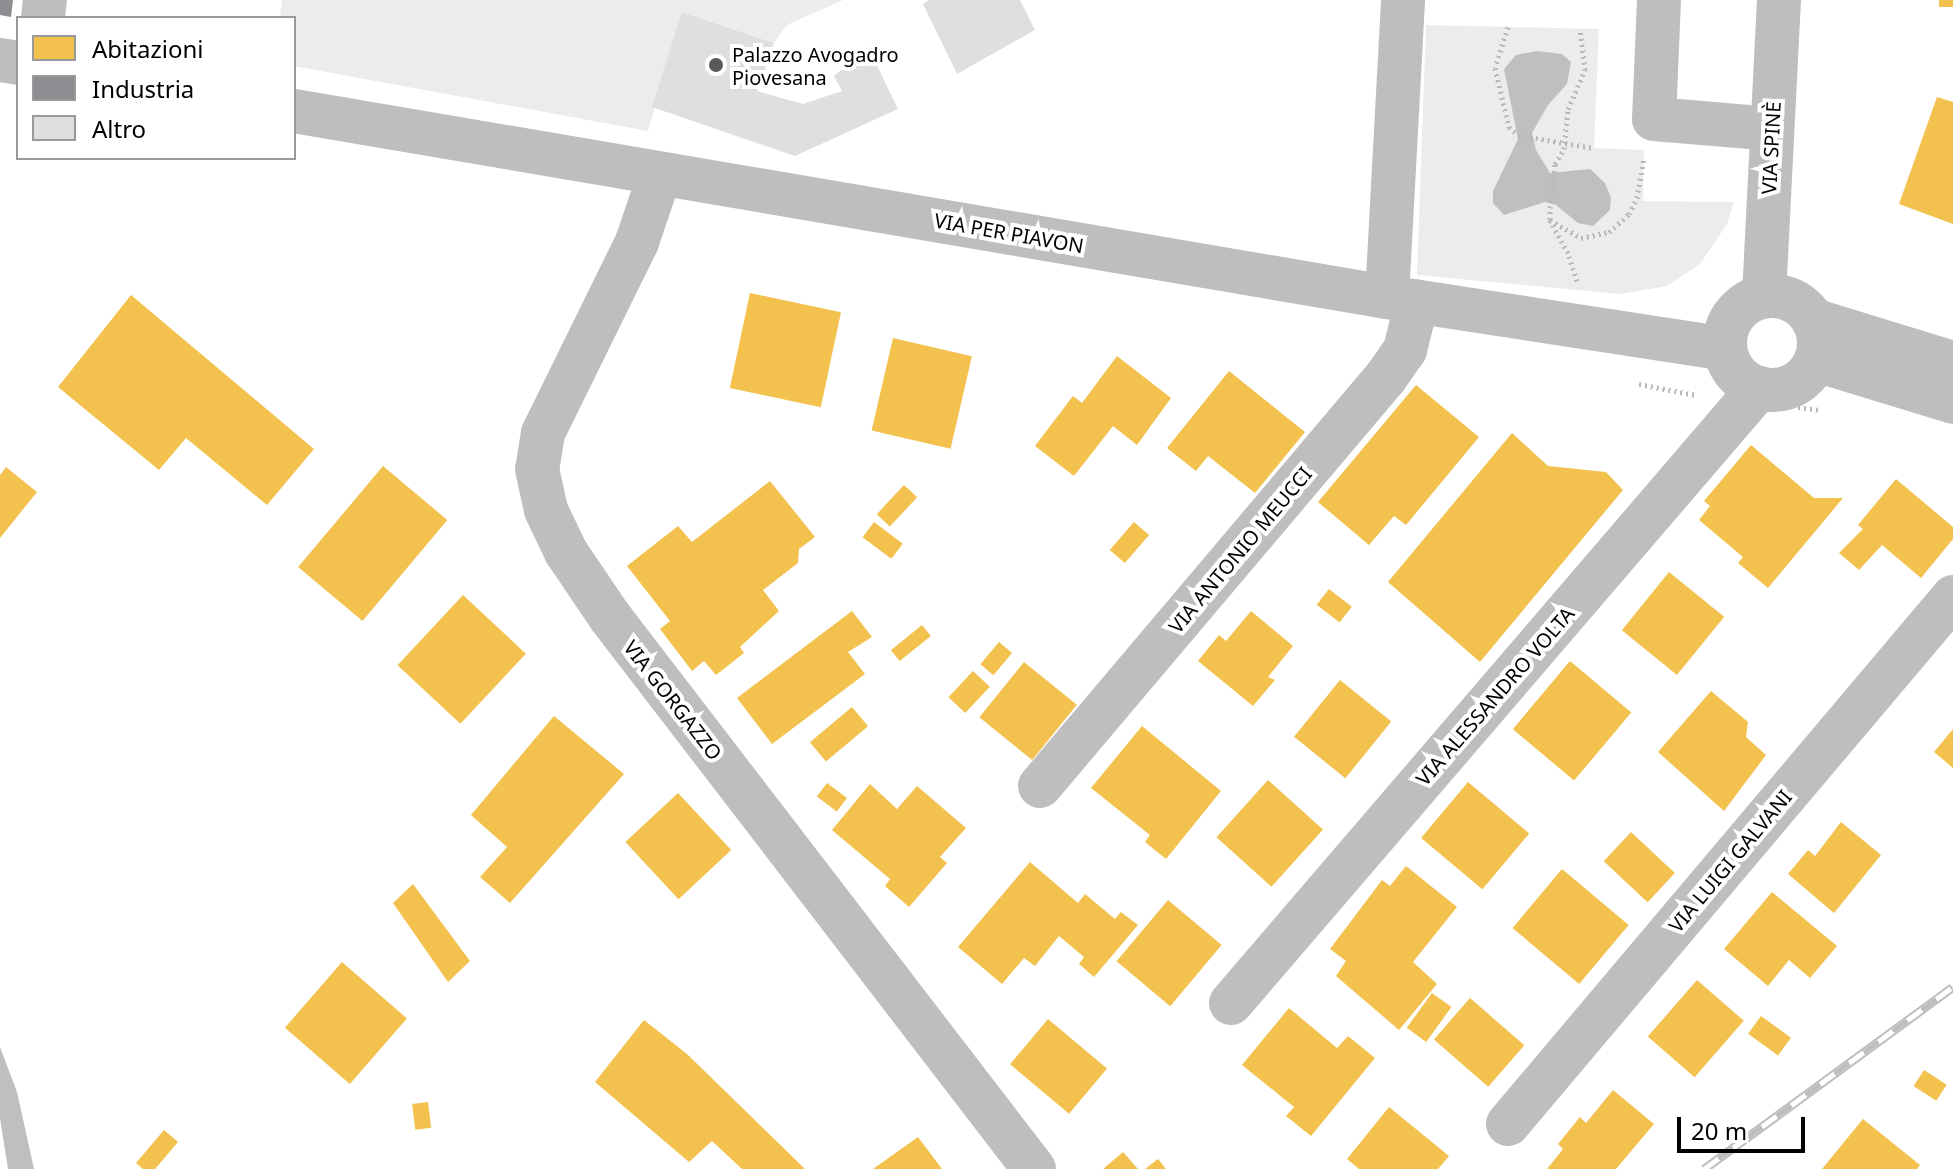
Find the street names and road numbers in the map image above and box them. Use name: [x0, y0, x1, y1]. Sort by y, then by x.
street label: VIA SPINÈ: [1757, 101, 1785, 195]
street label: VIA PER PIAVON: [933, 208, 1085, 258]
street label: VIA ANTONIO MEUCCI: [1164, 462, 1316, 638]
street label: VIA ALESSANDRO VOLTA: [1411, 602, 1579, 790]
street label: VIA GORGAZZO: [619, 635, 727, 765]
street label: VIA LUIGI GALVANI: [1663, 785, 1797, 937]

